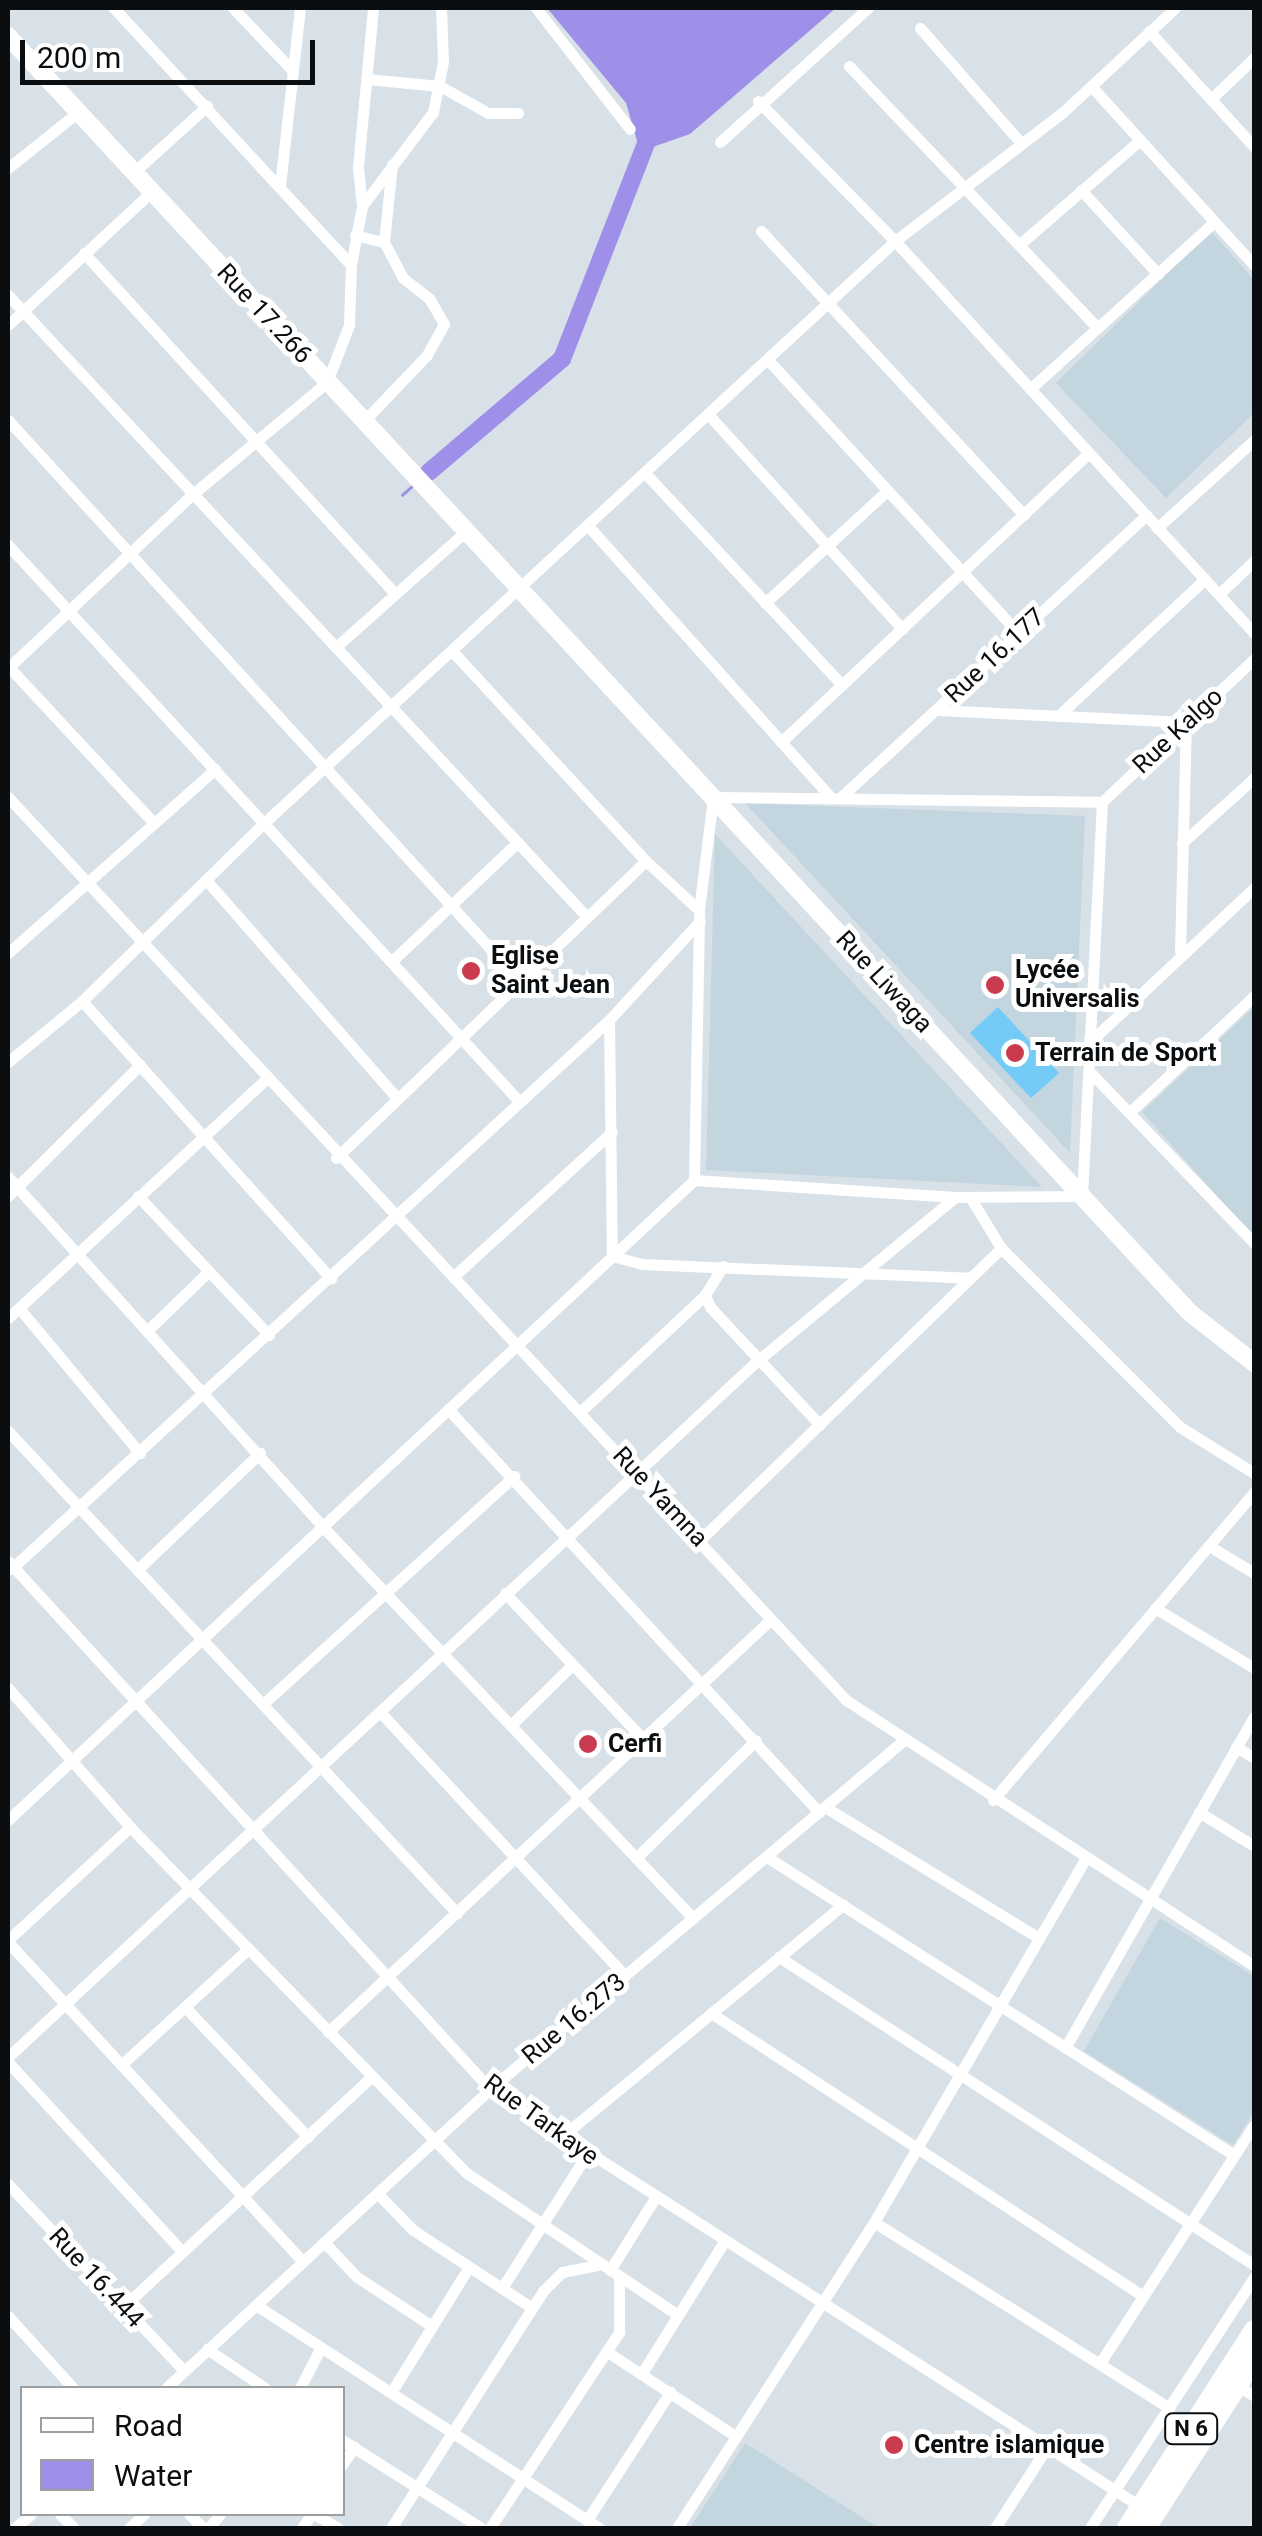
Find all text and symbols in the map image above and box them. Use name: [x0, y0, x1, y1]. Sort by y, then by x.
scale bar: [25, 20, 320, 82]
text: 200 m: [37, 40, 121, 75]
street label: Rue 17.266: [210, 258, 318, 370]
street label: Rue 16.177: [939, 602, 1051, 710]
street label: Rue Kalgo: [1127, 682, 1229, 780]
street label: Rue Liwaga: [829, 925, 939, 1039]
place label: Eglise Saint Jean: [491, 942, 610, 1001]
place label: Lycée Universalis: [1015, 956, 1140, 1015]
marker: Eglise Saint Jean: [460, 960, 482, 982]
marker: Lycée Universalis: [984, 974, 1006, 996]
place label: Terrain de Sport: [1035, 1038, 1217, 1068]
marker: Terrain de Sport: [1004, 1042, 1026, 1064]
street label: Rue Yamna: [606, 1441, 714, 1553]
place label: Cerfi: [608, 1729, 662, 1759]
marker: Cerfi: [577, 1733, 599, 1755]
street label: Rue 16.273: [516, 1967, 632, 2071]
street label: Rue Tarkaye: [477, 2068, 605, 2172]
street label: Rue 16.444: [42, 2222, 150, 2334]
legend: [20, 2386, 345, 2516]
text: Road: [114, 2408, 183, 2443]
road number: N 6: [1164, 2412, 1218, 2446]
place label: Centre islamique: [914, 2430, 1104, 2460]
marker: Centre islamique: [883, 2434, 905, 2456]
text: Water: [114, 2458, 192, 2493]

